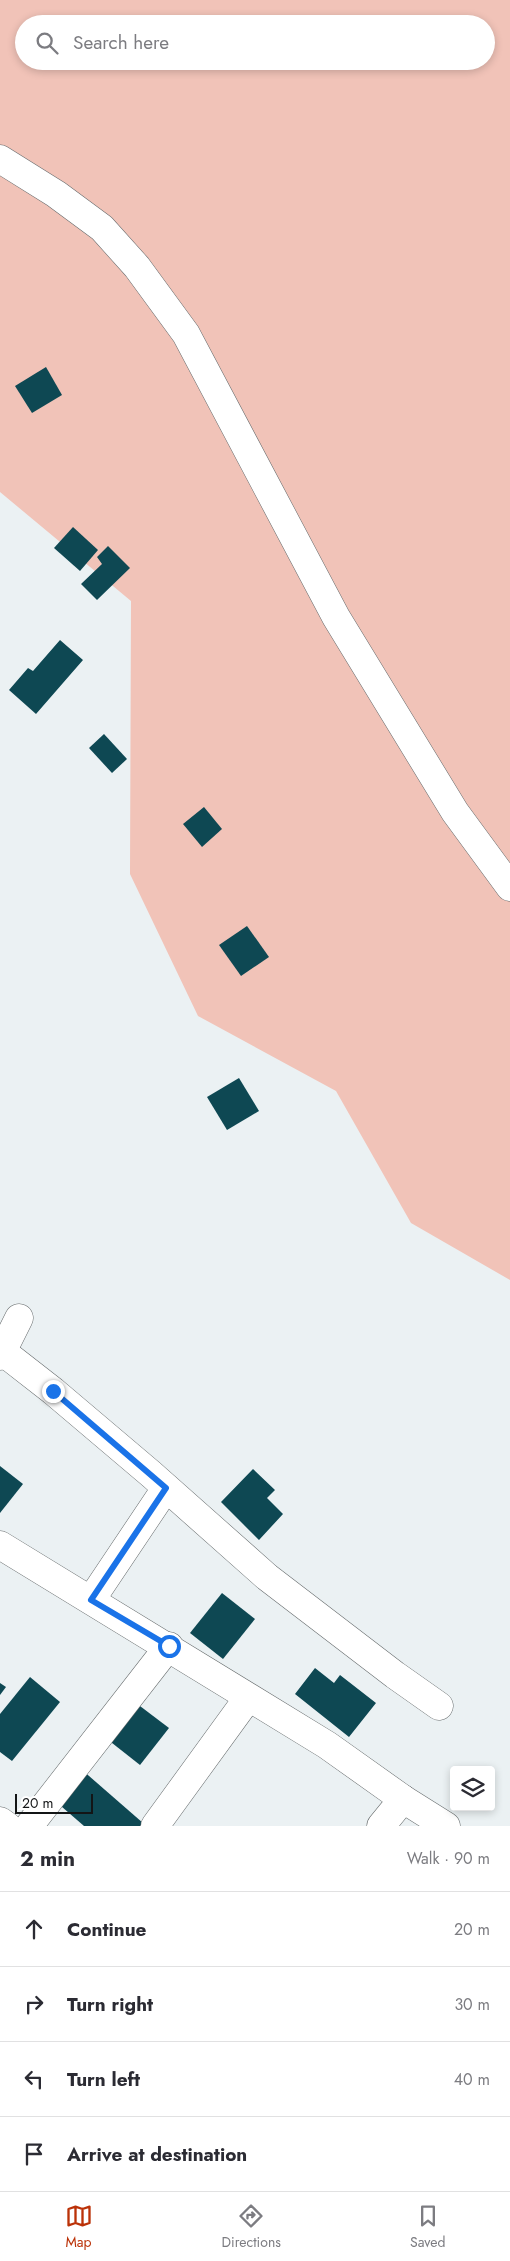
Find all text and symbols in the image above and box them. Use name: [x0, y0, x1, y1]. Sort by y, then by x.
search box: [15, 15, 495, 70]
icon: search: [33, 29, 61, 57]
text: Search here: [73, 29, 169, 56]
route end: [42, 1380, 65, 1403]
route start: [158, 1635, 181, 1658]
map controls: [450, 1766, 495, 1811]
button: layers: [450, 1766, 495, 1811]
scale bar: [15, 1791, 92, 1814]
text: 20 m: [22, 1793, 54, 1813]
text: 2 min: [20, 1844, 75, 1874]
text: Walk · 90 m: [407, 1847, 490, 1870]
icon: ahead: [20, 1915, 48, 1943]
text: Continue: [67, 1916, 146, 1943]
text: 20 m: [454, 1918, 490, 1941]
icon: right: [20, 1990, 48, 2018]
text: Turn right: [67, 1991, 153, 2018]
text: 30 m: [454, 1993, 490, 2016]
icon: left: [20, 2065, 48, 2093]
text: Turn left: [67, 2066, 140, 2093]
text: 40 m: [454, 2068, 490, 2091]
icon: arrive: [20, 2140, 48, 2168]
text: Arrive at destination: [67, 2141, 247, 2168]
tab: Map: [65, 2202, 93, 2252]
tab: Directions: [222, 2202, 281, 2252]
tab: Saved: [410, 2202, 445, 2252]

